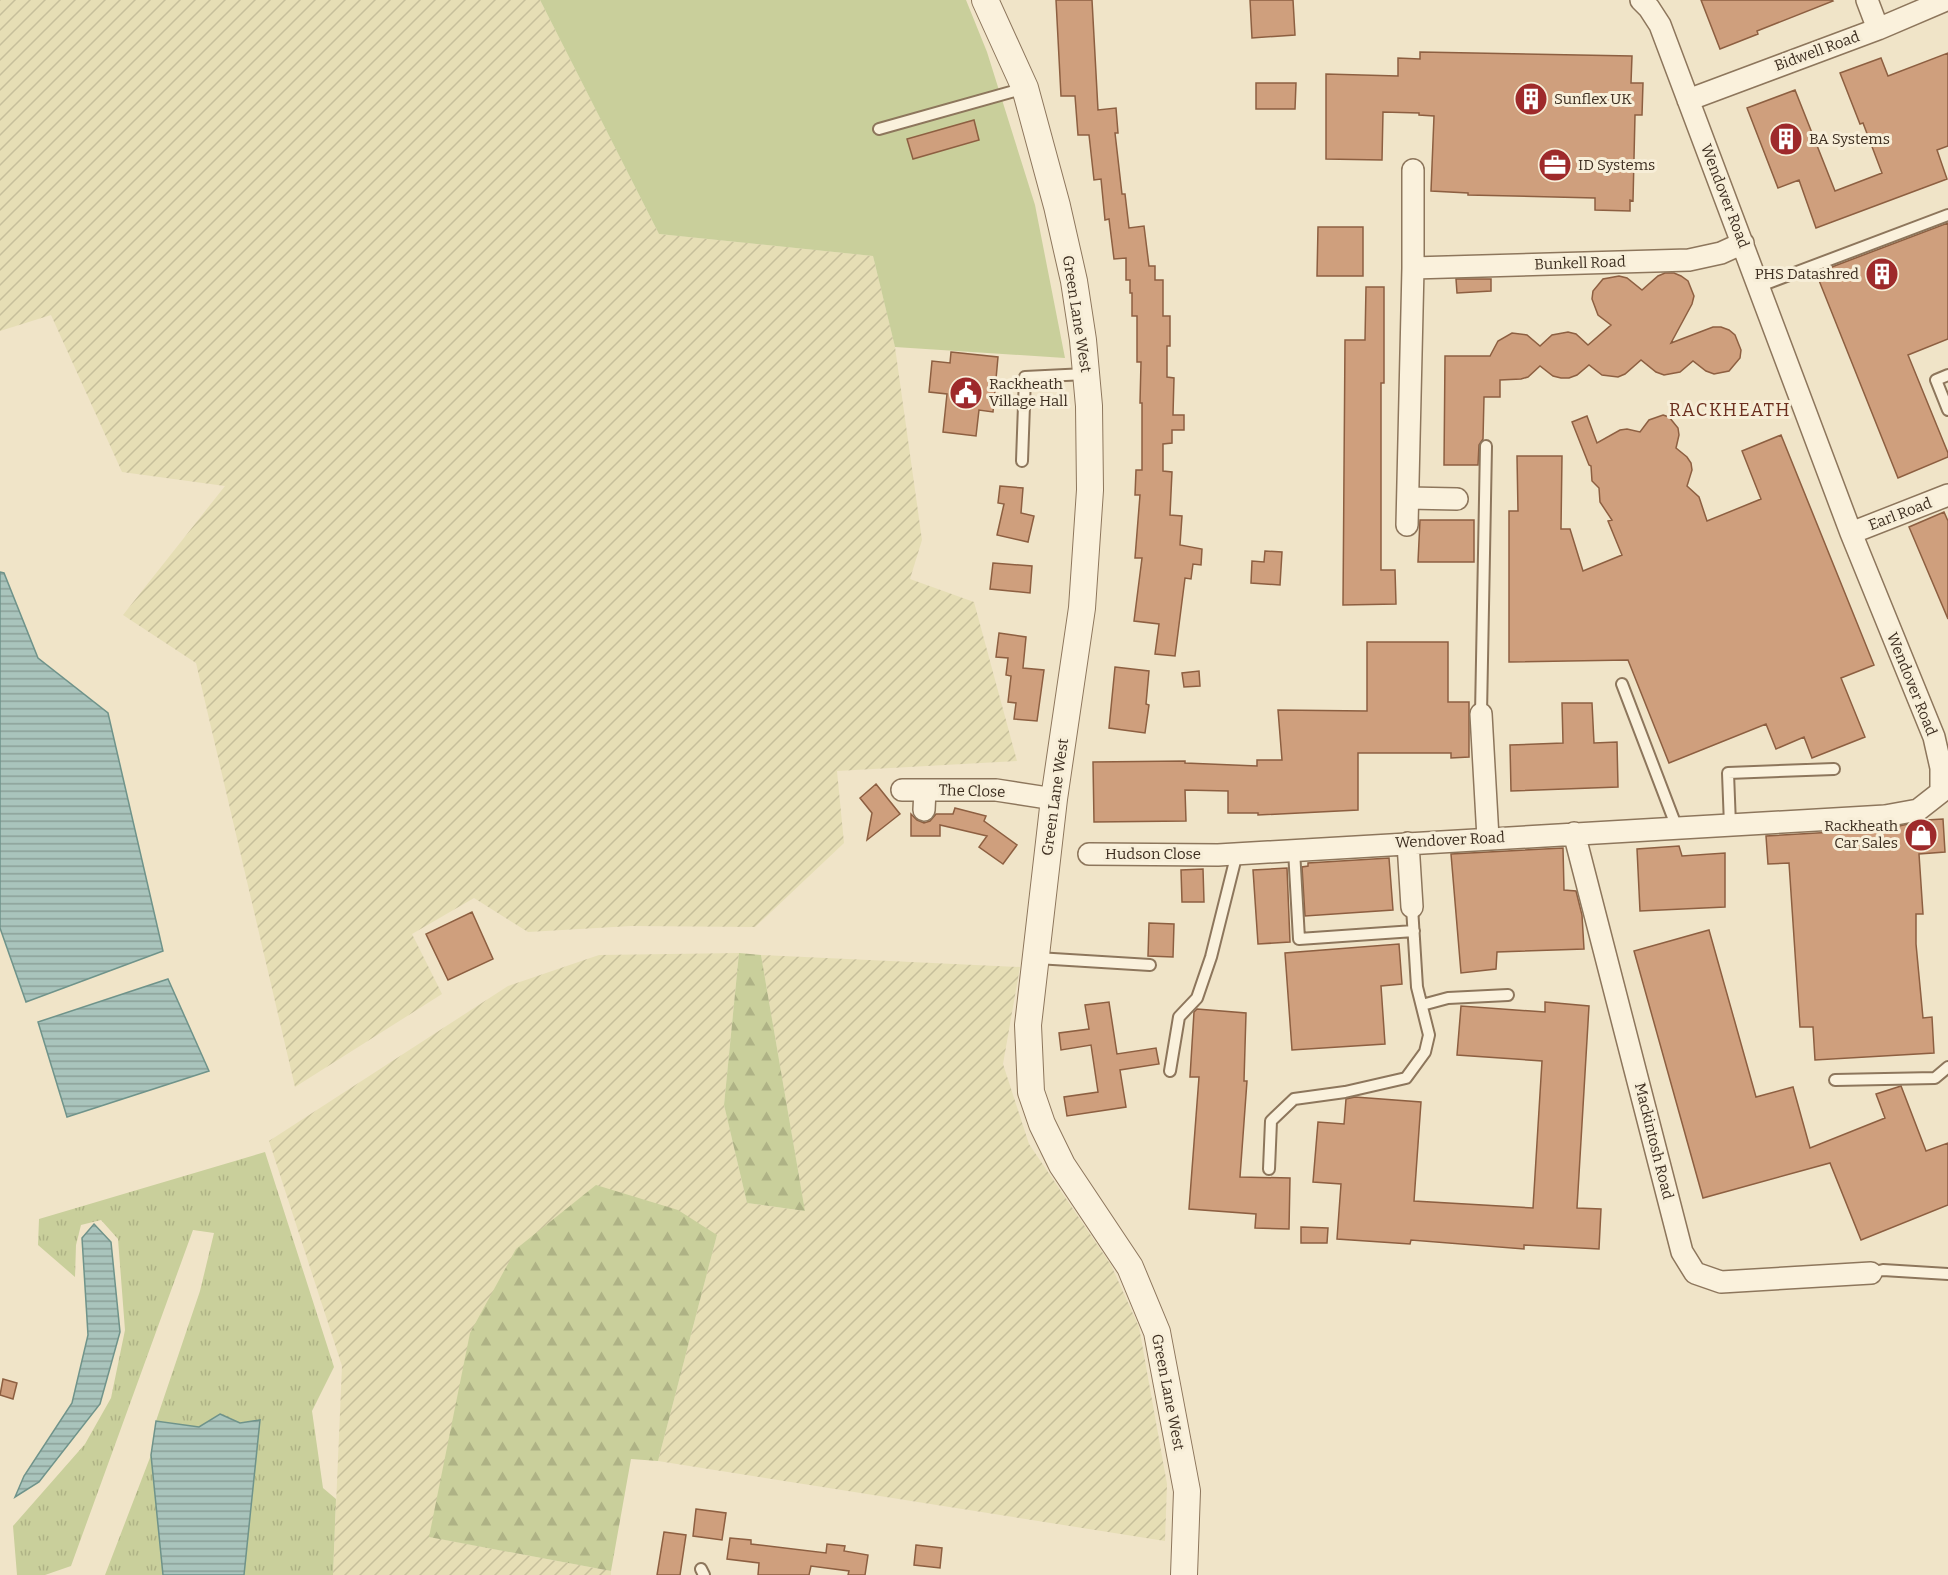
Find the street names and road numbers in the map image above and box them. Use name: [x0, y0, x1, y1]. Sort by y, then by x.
street label: Bidwell Road: [1772, 27, 1862, 75]
street label: Wendover Road: [1697, 141, 1753, 251]
street label: Bunkell Road: [1534, 252, 1626, 274]
street label: Green Lane West: [1059, 254, 1095, 374]
street label: Earl Road: [1866, 494, 1934, 534]
street label: Wendover Road: [1883, 630, 1941, 738]
street label: Green Lane West: [1038, 737, 1072, 857]
street label: The Close: [938, 781, 1006, 801]
street label: Wendover Road: [1395, 828, 1505, 852]
street label: Hudson Close: [1105, 845, 1201, 863]
street label: Mackintosh Road: [1631, 1081, 1677, 1201]
street label: Green Lane West: [1148, 1332, 1188, 1452]

